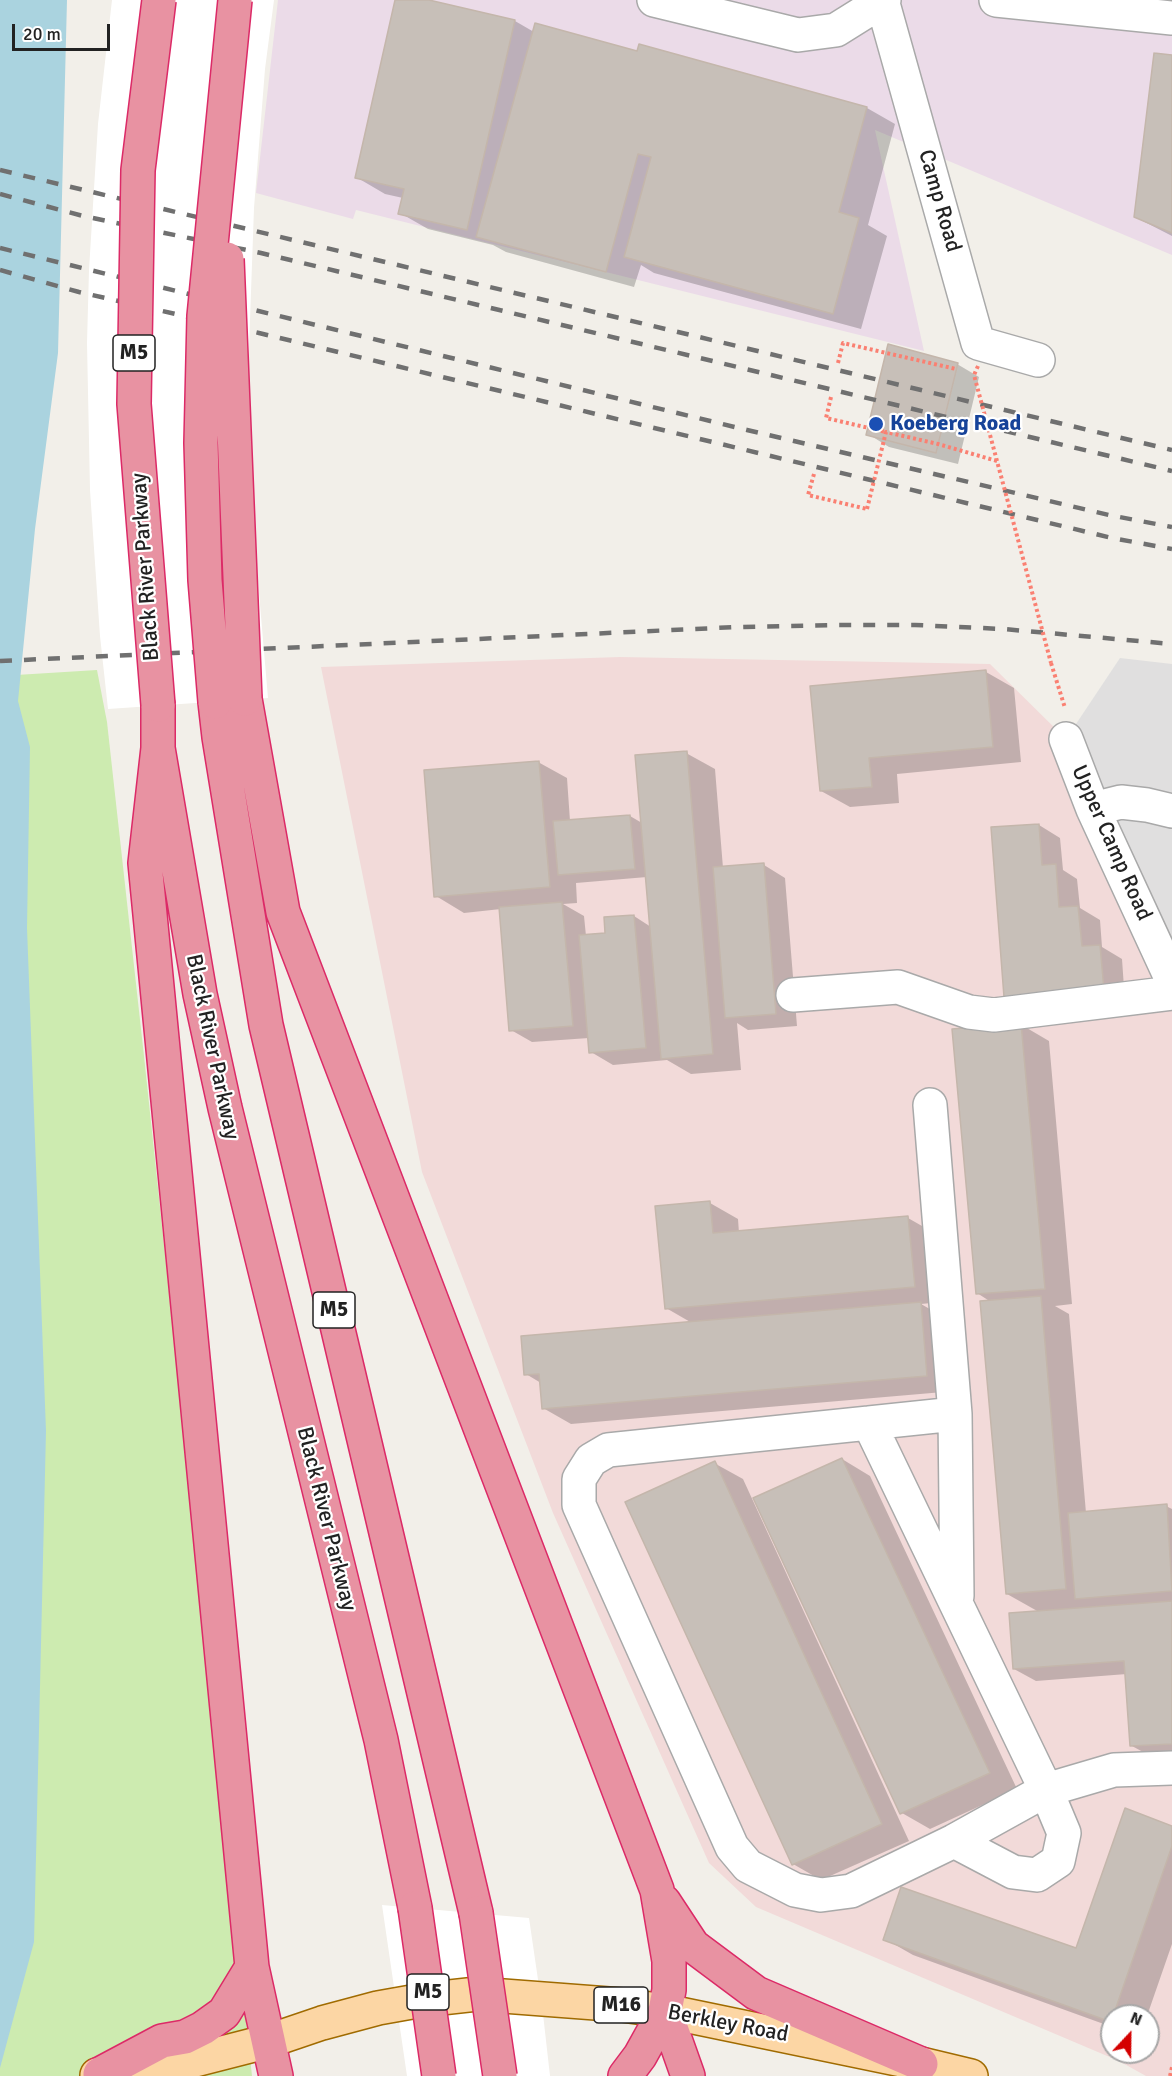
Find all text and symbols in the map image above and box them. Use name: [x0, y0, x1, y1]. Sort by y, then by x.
scale bar: [15, 12, 112, 50]
text: 20 m: [23, 23, 61, 45]
street label: Camp Road: [912, 147, 966, 255]
road number: M5: [113, 335, 155, 371]
place label: Koeberg Road: [890, 411, 1021, 437]
marker: Koeberg Road: [867, 415, 885, 433]
street label: Black River Parkway: [126, 472, 166, 662]
street label: Upper Camp Road: [1065, 761, 1157, 925]
street label: Black River Parkway: [179, 952, 245, 1142]
road number: M5: [313, 1292, 355, 1328]
street label: Black River Parkway: [290, 1424, 362, 1614]
road number: M5: [407, 1974, 449, 2010]
road number: M16: [594, 1987, 648, 2023]
street label: Berkley Road: [665, 1999, 791, 2049]
north arrow: [1100, 2004, 1160, 2064]
text: N: [1127, 2008, 1145, 2031]

